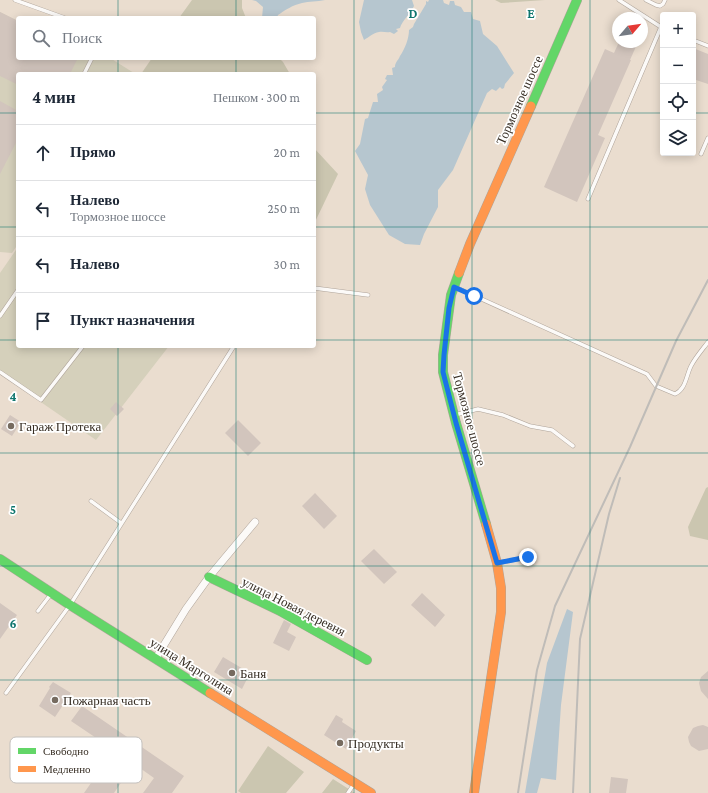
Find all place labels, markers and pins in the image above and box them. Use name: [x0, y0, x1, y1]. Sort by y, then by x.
place label: Гараж Протека: [19, 419, 101, 434]
marker: Гараж Протека: [6, 421, 16, 431]
place label: Баня: [240, 666, 266, 681]
marker: Баня: [227, 668, 237, 678]
place label: Пожарная часть: [63, 693, 151, 708]
marker: Пожарная часть: [50, 695, 60, 705]
place label: Продукты: [348, 736, 404, 751]
marker: Продукты: [335, 738, 345, 748]

